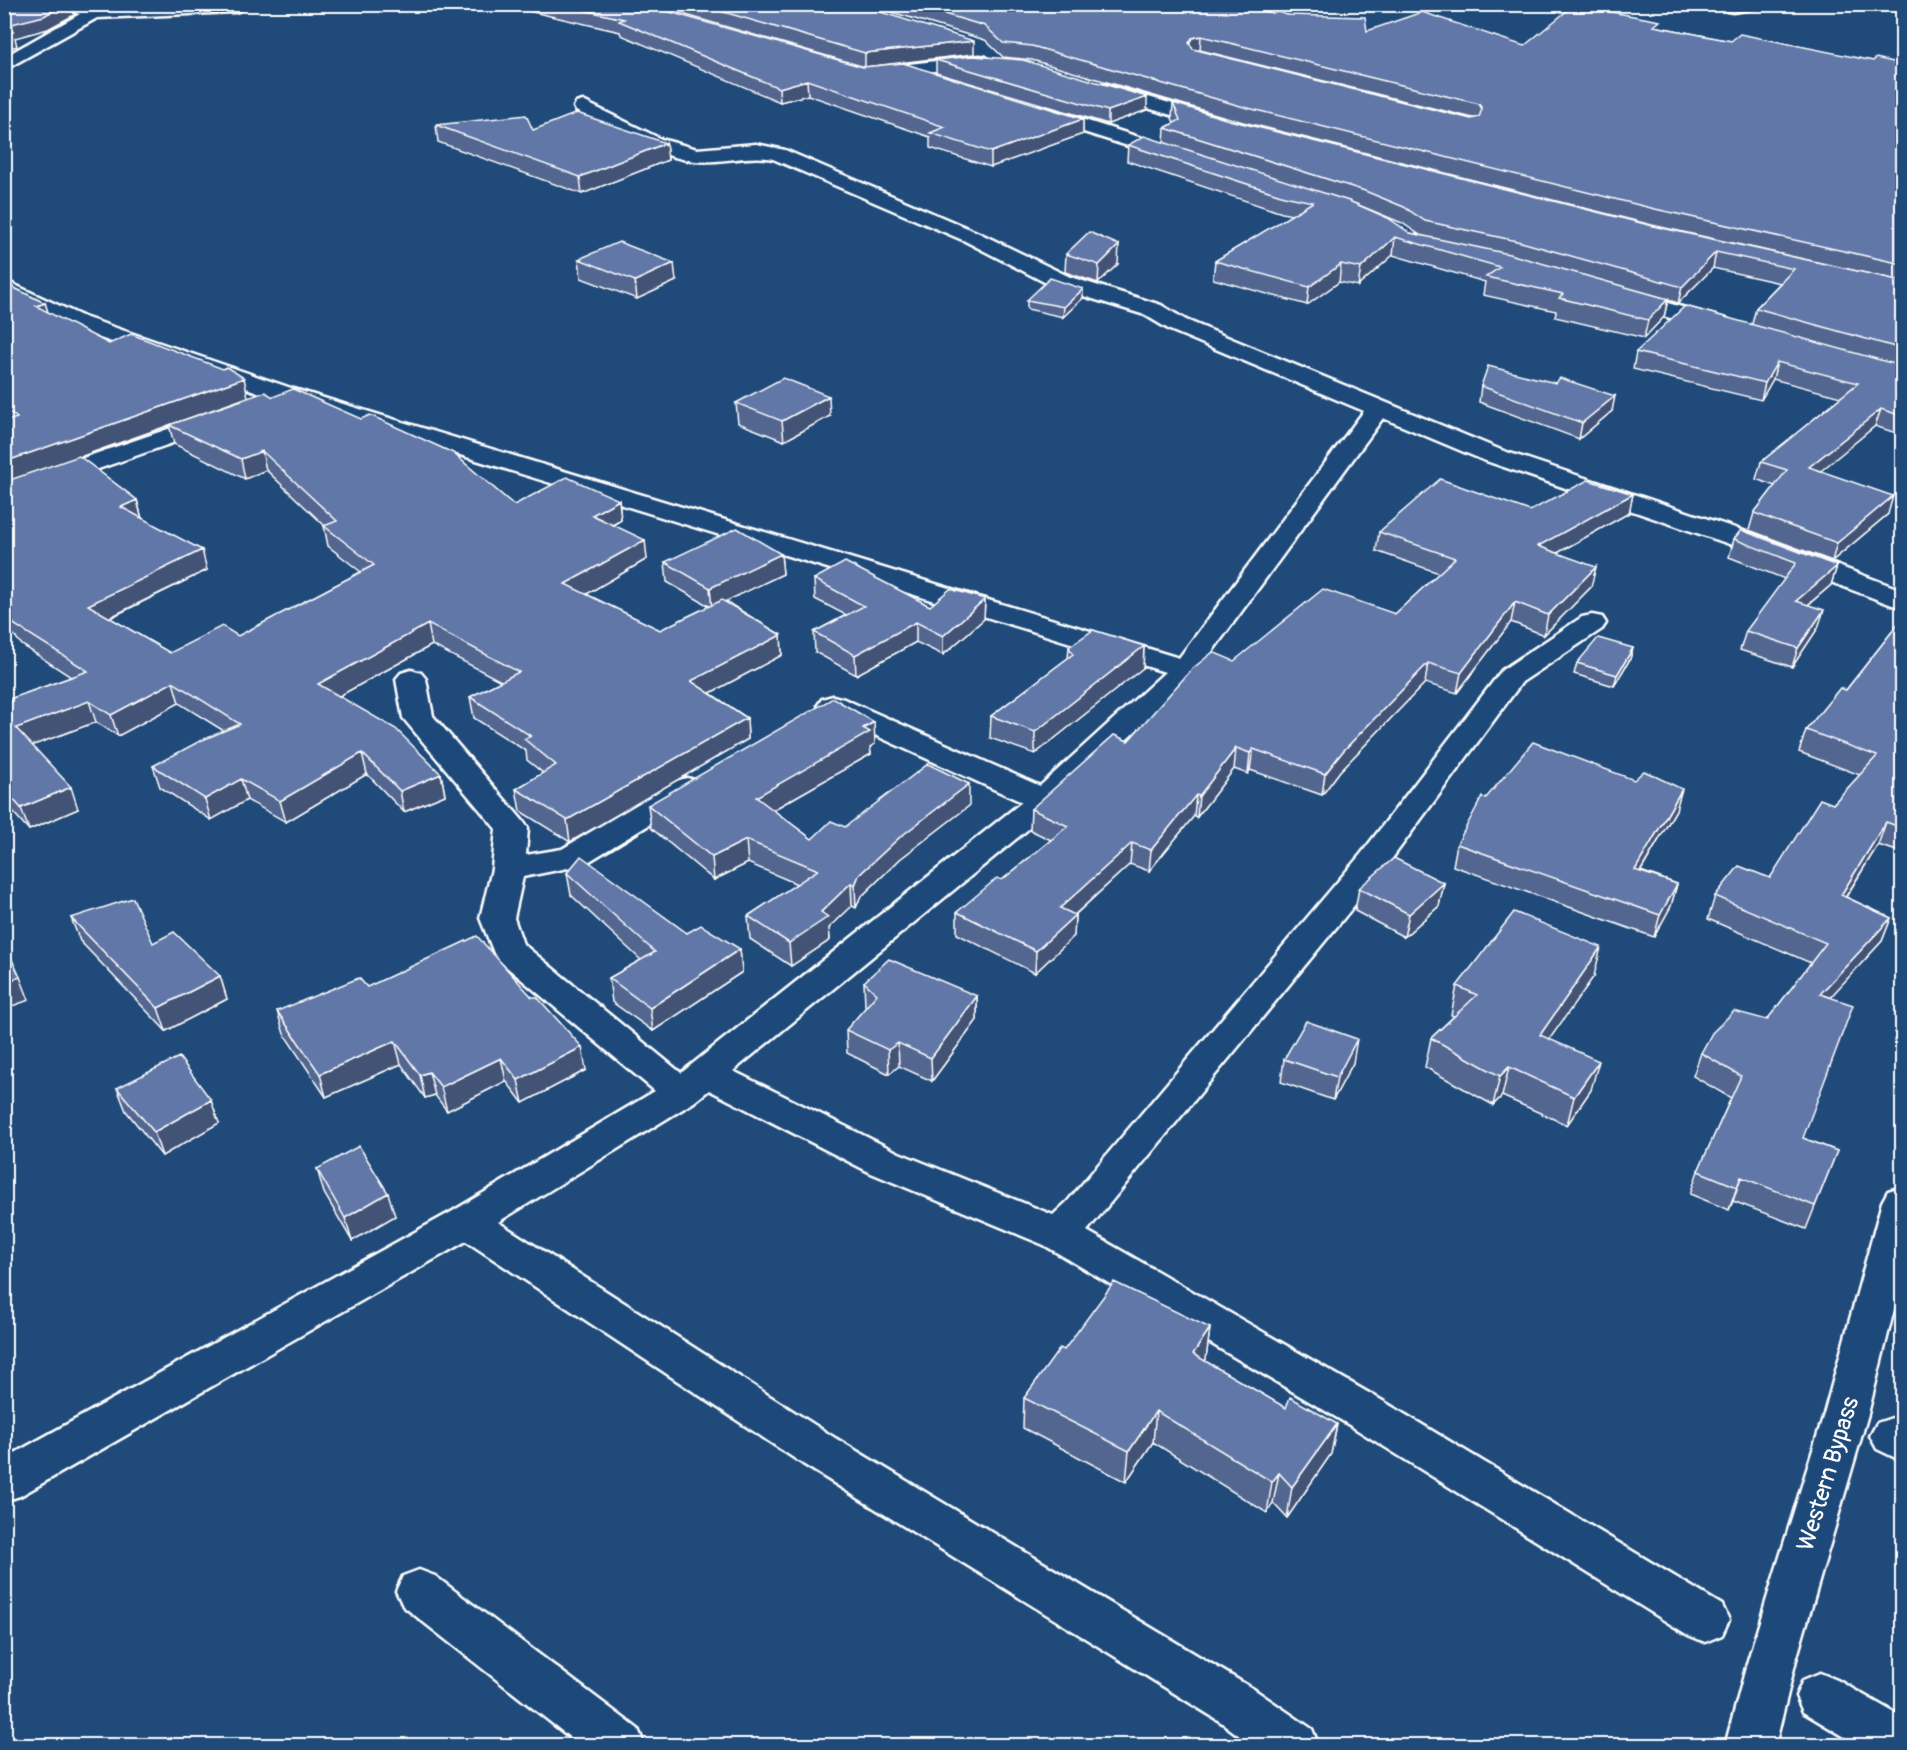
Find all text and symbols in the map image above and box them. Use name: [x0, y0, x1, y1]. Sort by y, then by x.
street label: Western Bypass: [1791, 1393, 1865, 1555]

